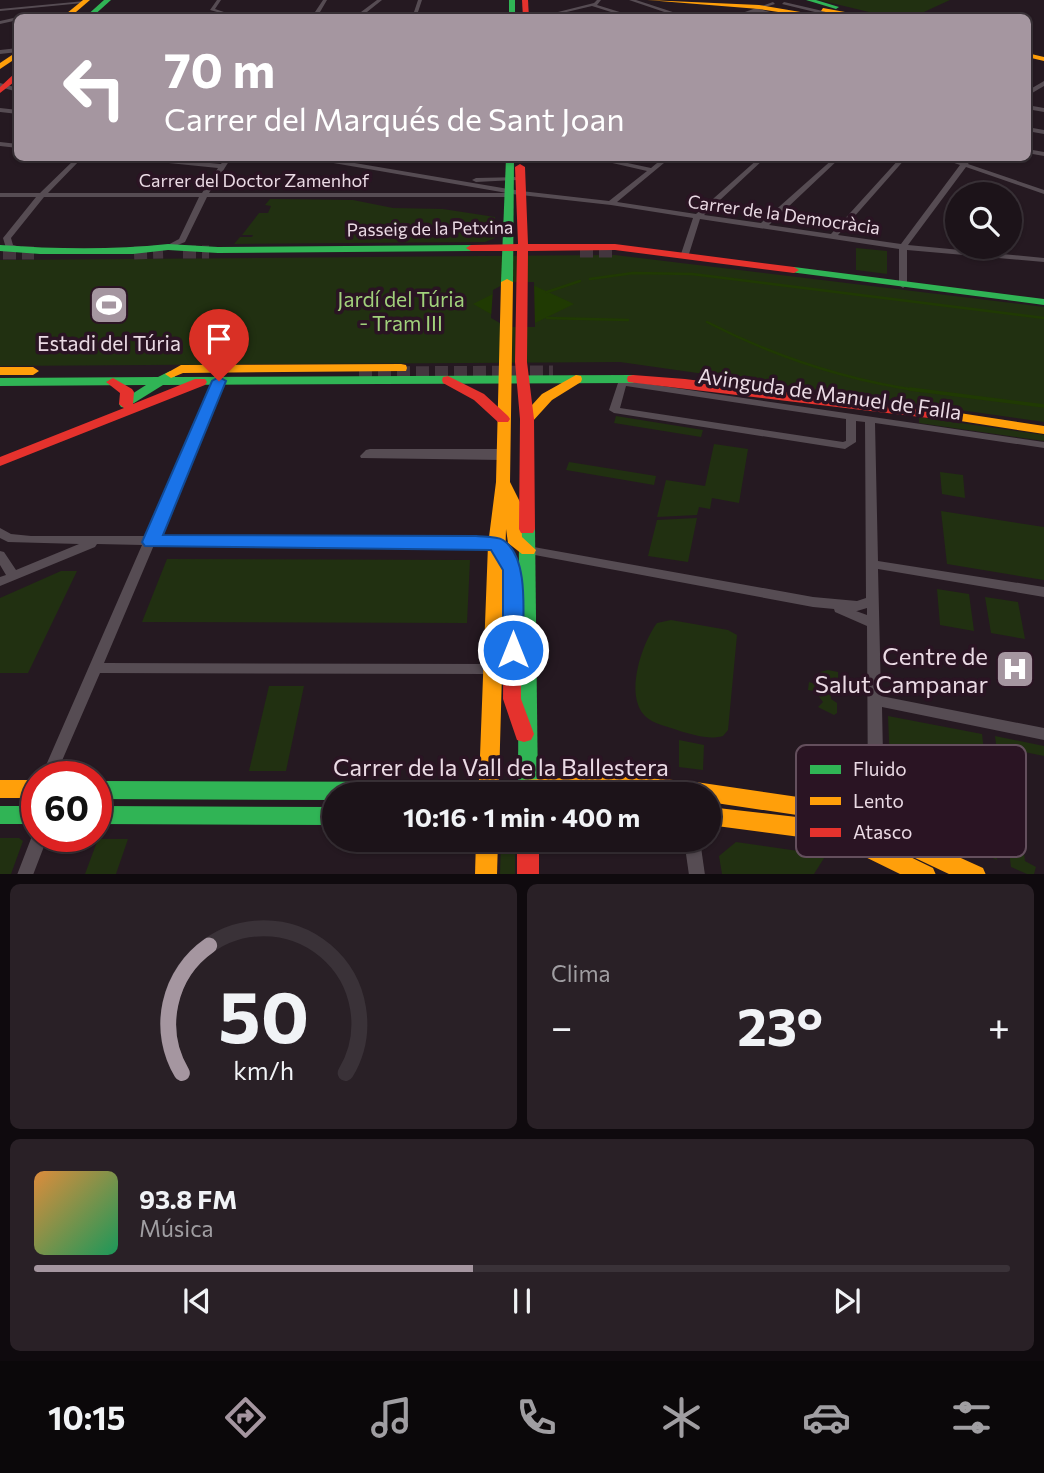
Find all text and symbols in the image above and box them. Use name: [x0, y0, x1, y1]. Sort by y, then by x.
text: 70 m: [164, 38, 275, 98]
icon: left: [49, 42, 140, 133]
text: Carrer del Marqués de Sant Joan: [164, 98, 625, 138]
street label: Carrer del Doctor Zamenhof: [139, 169, 370, 191]
map controls: [945, 182, 1022, 259]
button: search: [945, 182, 1022, 259]
street label: Carrer de la Democràcia: [686, 190, 882, 238]
street label: Passeig de la Petxina: [346, 216, 514, 240]
sports icon: Estadi del Túria: [88, 284, 130, 326]
park label: Jardí del Túria - Tram III: [337, 286, 465, 335]
pin: [189, 309, 249, 381]
icon: arrive: [200, 320, 238, 358]
place label: Estadi del Túria: [37, 330, 181, 355]
street label: Avinguda de Manuel de Falla: [697, 362, 963, 424]
position arrow: [476, 613, 550, 687]
place label: Centre de Salut Campanar: [815, 641, 988, 698]
hospital icon: Centre de Salut Campanar: [994, 648, 1036, 690]
legend: [796, 745, 1026, 857]
street label: Carrer de la Vall de la Ballestera: [333, 752, 669, 781]
text: Fluido: [853, 757, 907, 780]
speed limit sign: 60: [21, 761, 112, 852]
text: Lento: [853, 789, 904, 812]
text: 10:16 · 1 min · 400 m: [403, 801, 640, 832]
text: Atasco: [853, 820, 912, 843]
text: Clima: [551, 959, 611, 987]
text: 50: [218, 969, 309, 1058]
text: 23°: [737, 993, 823, 1057]
text: −: [551, 1002, 573, 1049]
text: +: [988, 1002, 1010, 1049]
text: km/h: [233, 1054, 294, 1084]
text: 93.8 FM: [139, 1183, 237, 1214]
text: Música: [139, 1214, 214, 1242]
icon: previous: [178, 1282, 216, 1320]
icon: pause: [503, 1282, 541, 1320]
icon: next: [828, 1282, 866, 1320]
icon: directions: [221, 1393, 270, 1442]
icon: music: [367, 1393, 416, 1442]
icon: phone: [512, 1393, 561, 1442]
icon: climate: [657, 1393, 706, 1442]
icon: car: [802, 1393, 851, 1442]
icon: filters: [947, 1393, 996, 1442]
text: 10:15: [48, 1397, 125, 1437]

